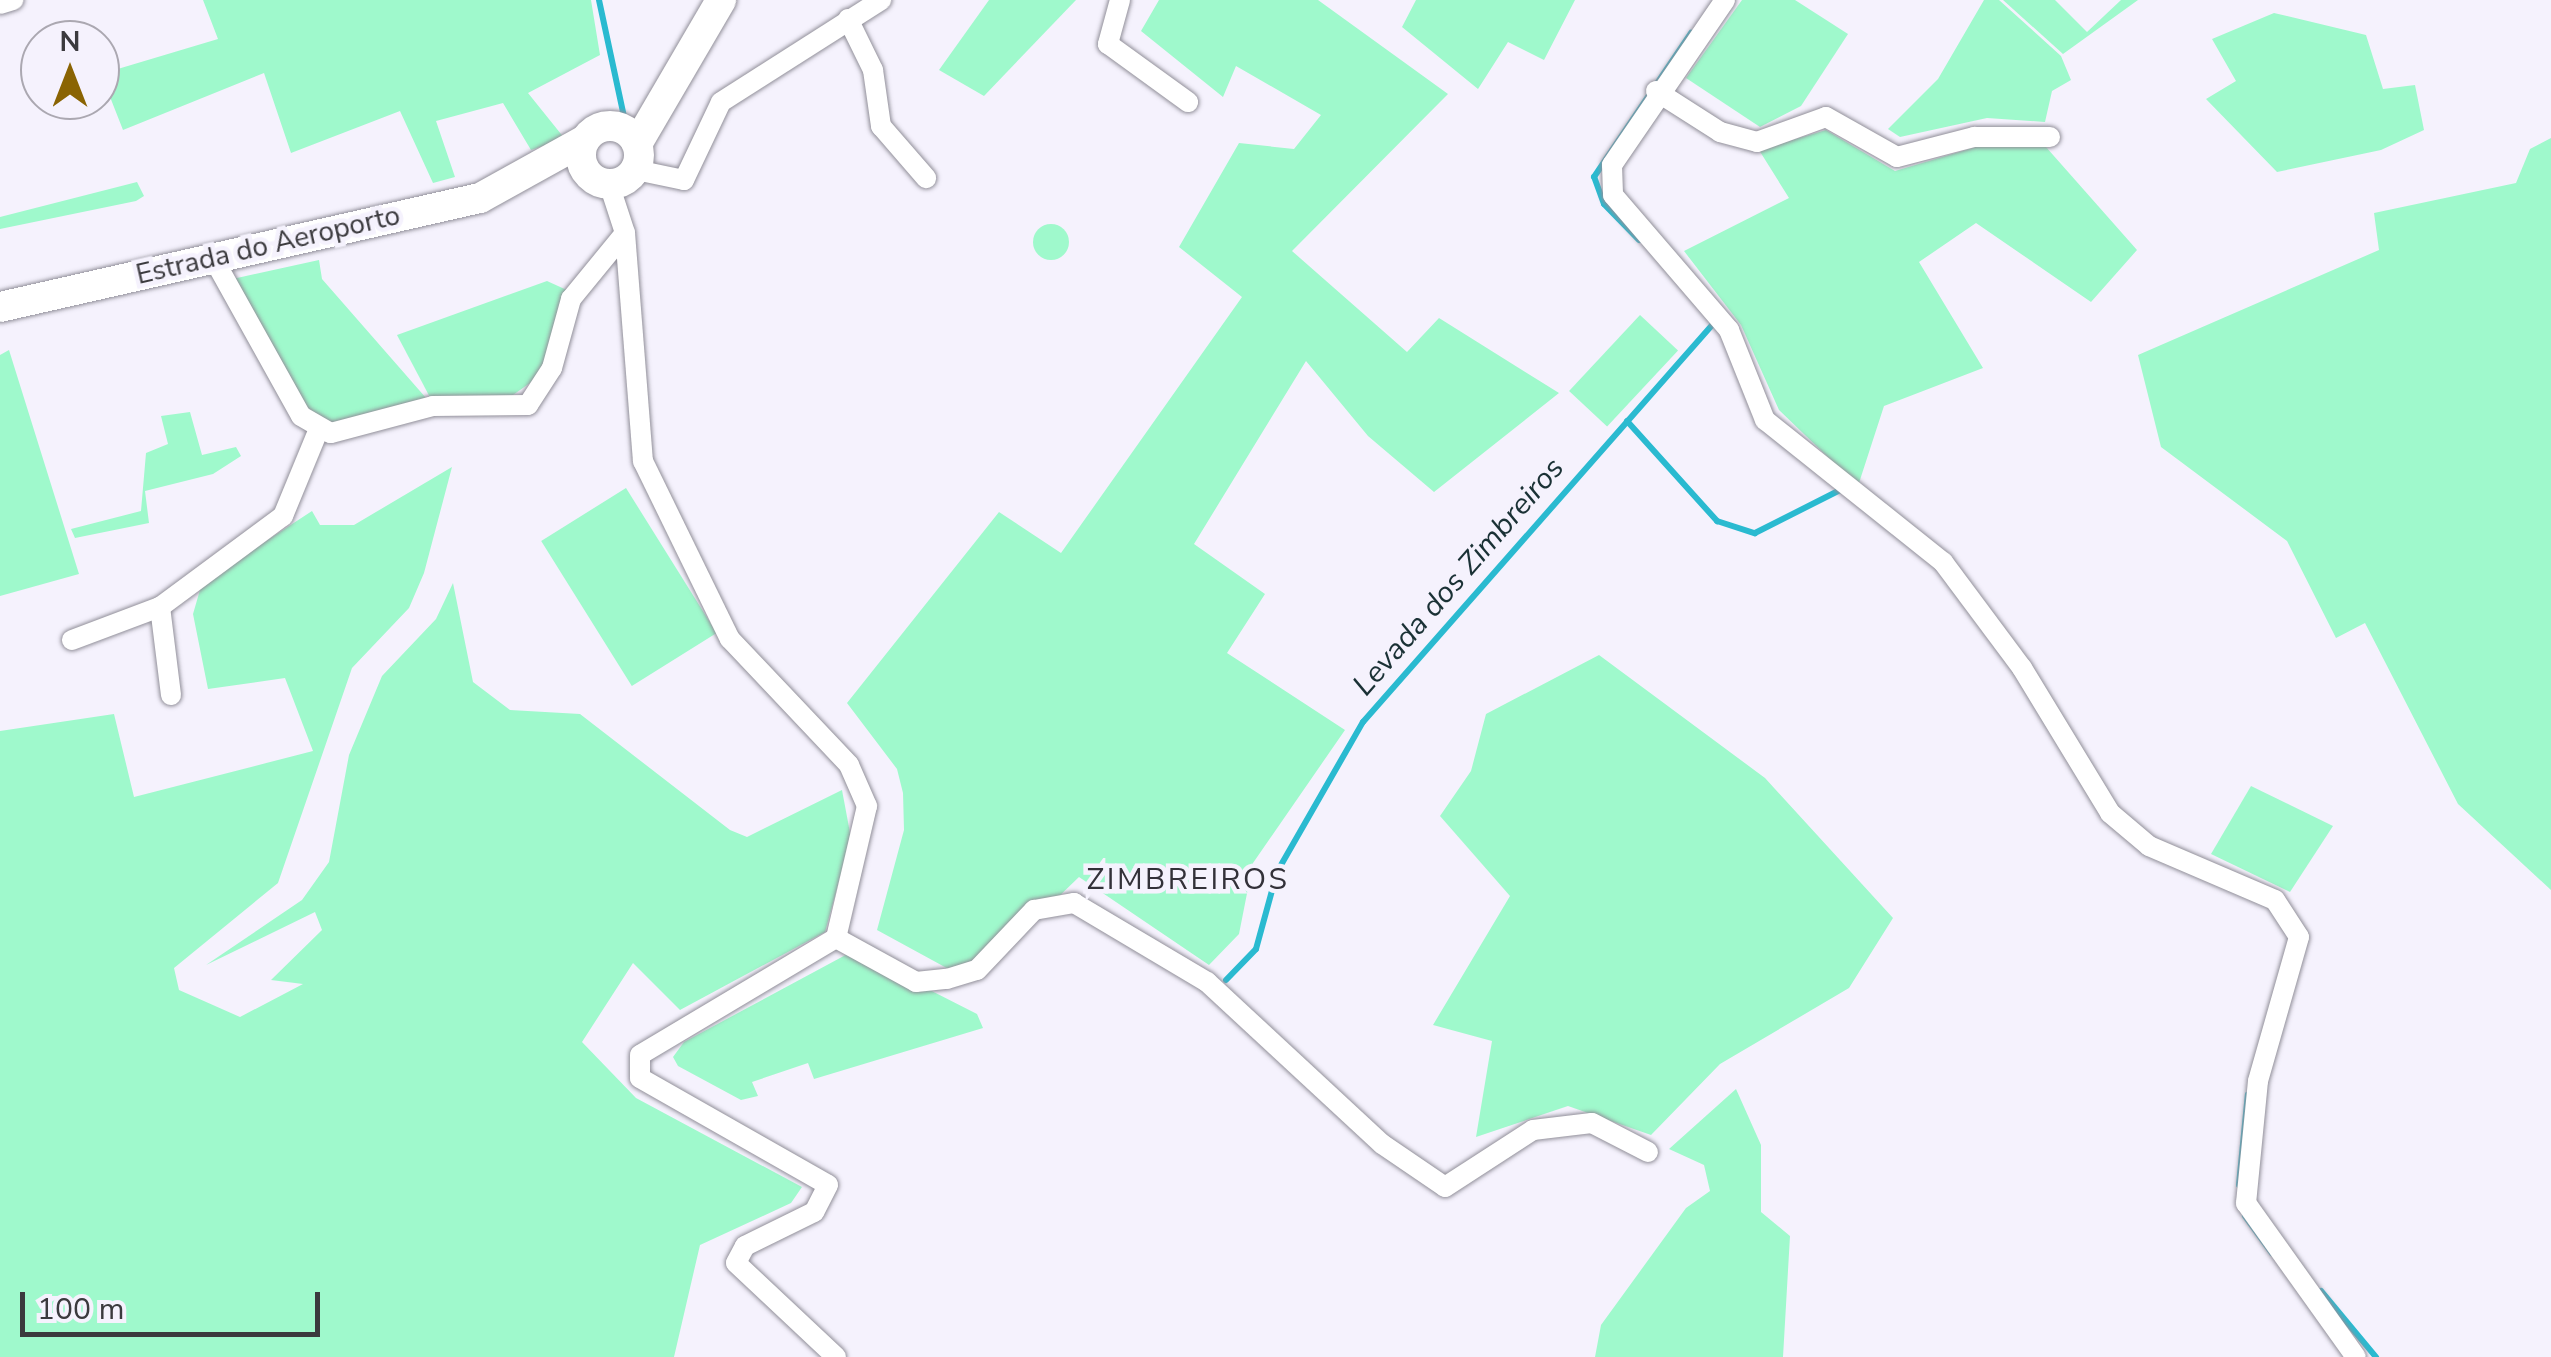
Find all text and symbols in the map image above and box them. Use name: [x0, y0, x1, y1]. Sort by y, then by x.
north arrow: [20, 20, 120, 120]
text: N: [60, 23, 80, 61]
street label: Estrada do Aeroporto: [133, 198, 403, 292]
water label: Levada dos Zimbreiros: [1346, 451, 1572, 703]
district label: ZIMBREIROS: [1087, 862, 1289, 898]
scale bar: [25, 1272, 325, 1334]
text: 100 m: [37, 1289, 124, 1330]

